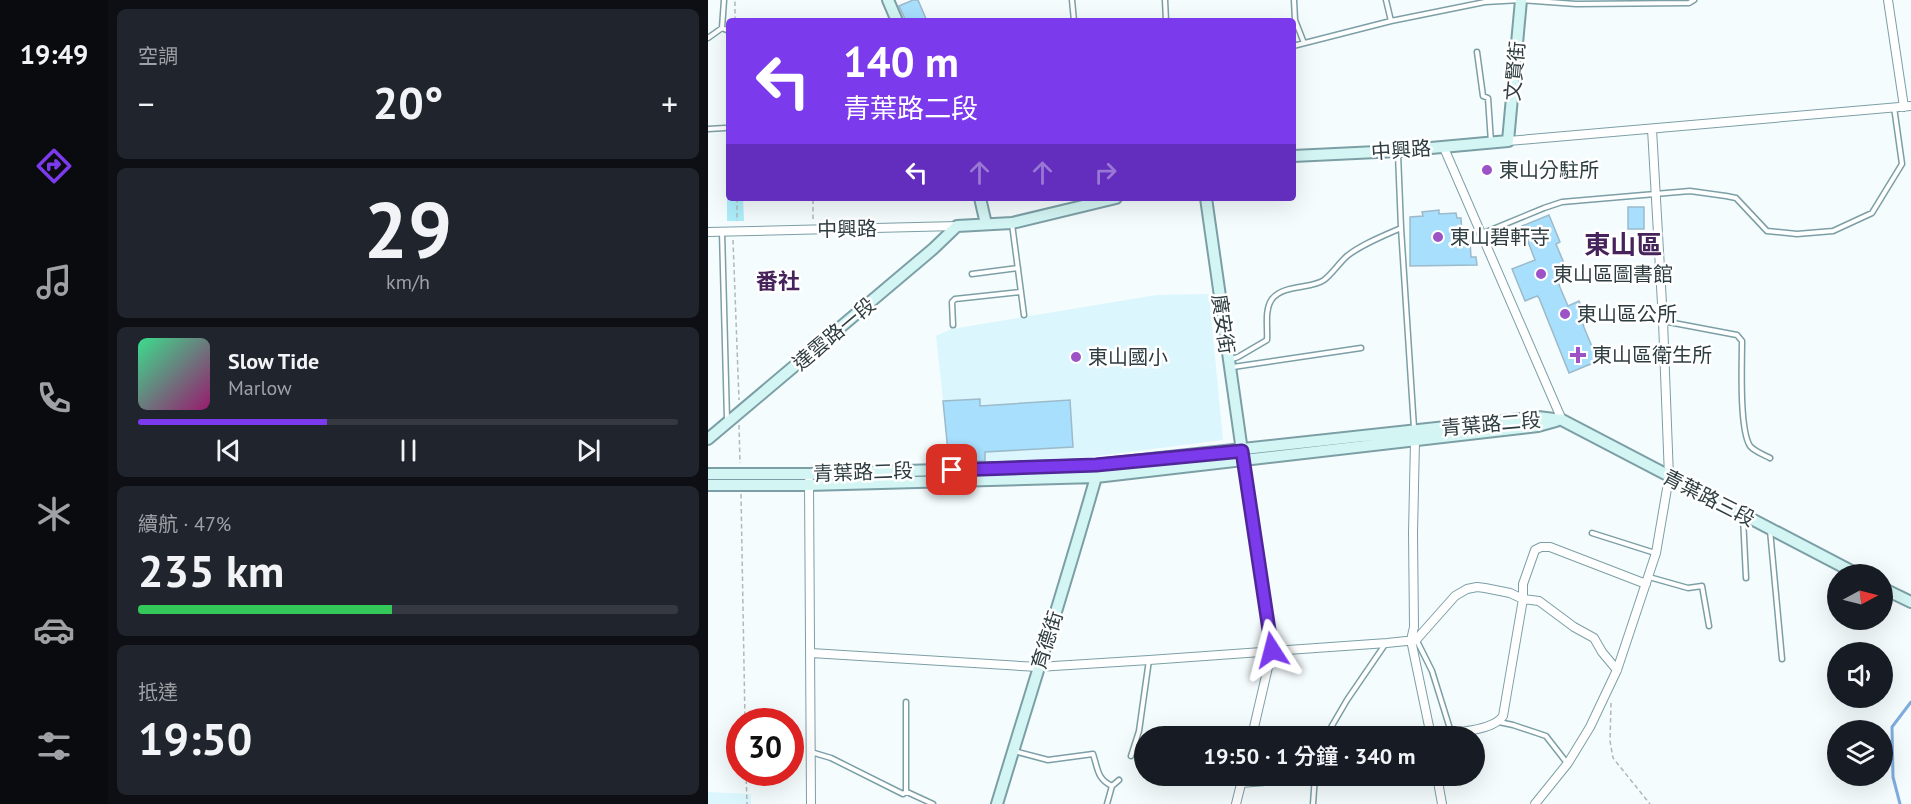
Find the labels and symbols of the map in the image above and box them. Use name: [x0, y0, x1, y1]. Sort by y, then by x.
street label: 文賢街: [1499, 40, 1531, 102]
street label: 中興路: [1370, 135, 1432, 165]
place label: 東山分駐所: [1499, 157, 1599, 183]
marker: 東山分駐所: [1480, 163, 1494, 177]
street label: 中興路: [817, 215, 877, 243]
place label: 東山碧軒寺: [1450, 224, 1550, 250]
district label: 東山區: [1584, 228, 1662, 261]
marker: 東山碧軒寺: [1431, 230, 1445, 244]
place label: 東山區圖書館: [1553, 261, 1673, 287]
district label: 番社: [756, 267, 800, 295]
marker: 東山區圖書館: [1534, 267, 1548, 281]
street label: 達雲路一段: [787, 292, 881, 376]
street label: 廣安街: [1206, 292, 1240, 356]
place label: 東山區公所: [1577, 301, 1677, 327]
marker: 東山區公所: [1558, 307, 1572, 321]
place label: 東山區衛生所: [1592, 342, 1712, 368]
place label: 東山國小: [1088, 344, 1168, 370]
marker: 東山區衛生所: [1569, 346, 1587, 364]
marker: 東山國小: [1069, 350, 1083, 364]
street label: 青葉路二段: [1440, 407, 1542, 441]
pin: [926, 444, 977, 495]
street label: 青葉路二段: [813, 457, 913, 487]
street label: 青葉路三段: [1659, 464, 1759, 532]
north arrow: [1827, 564, 1893, 630]
street label: 育德街: [1025, 607, 1069, 673]
position arrow: [1240, 618, 1304, 682]
speed limit sign: 30: [726, 708, 804, 786]

